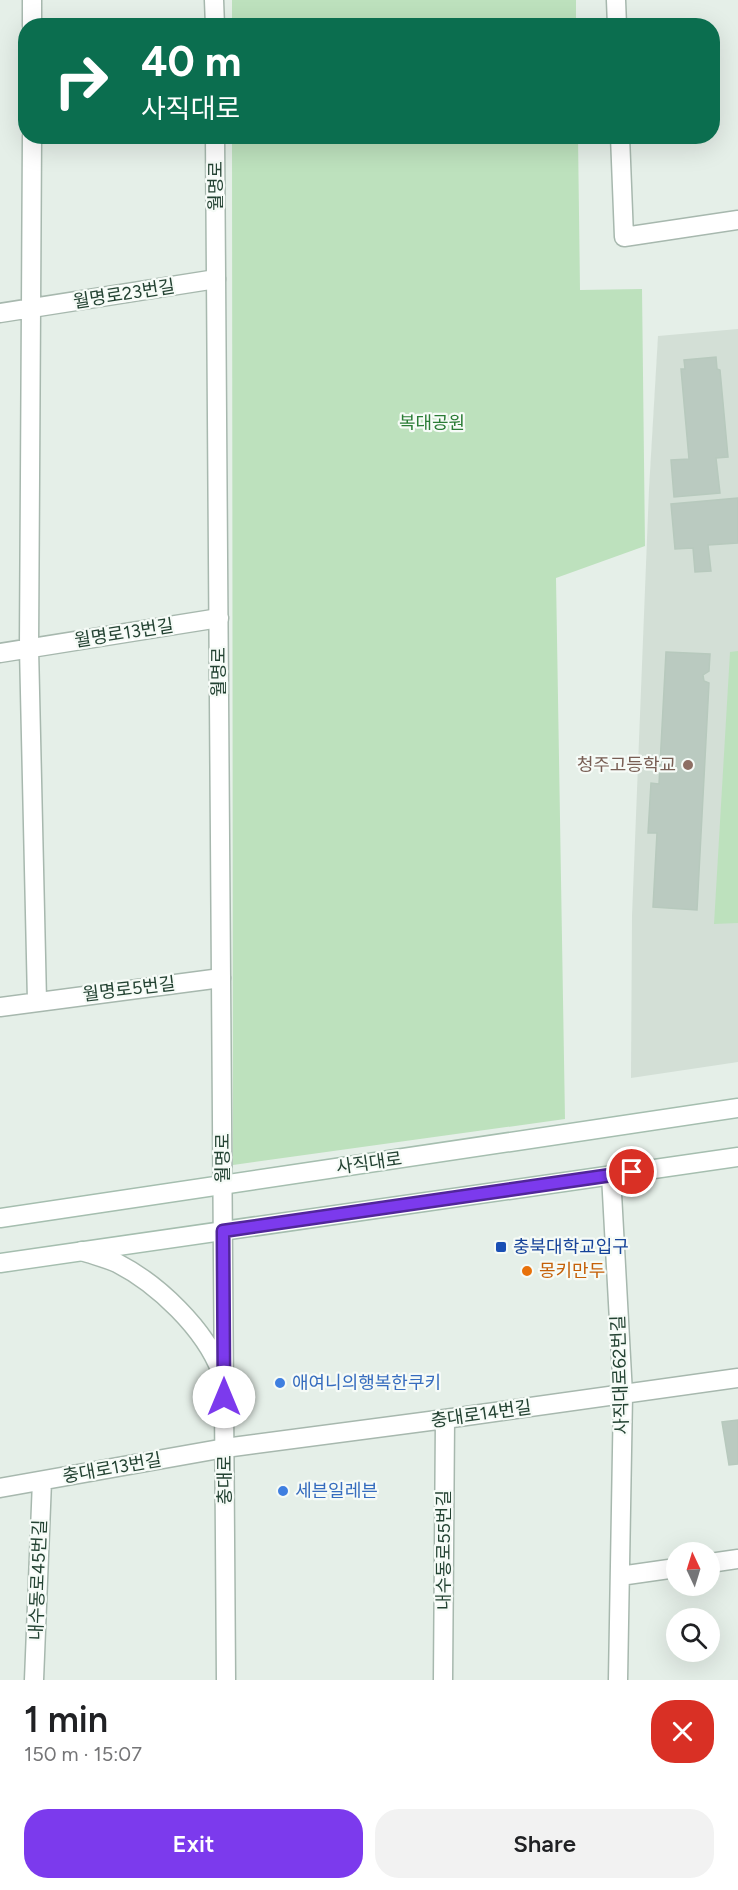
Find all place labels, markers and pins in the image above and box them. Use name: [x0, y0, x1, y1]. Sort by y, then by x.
place label: 청주고등학교: [577, 754, 676, 776]
marker: 청주고등학교: [681, 758, 695, 772]
pin: [606, 1146, 657, 1197]
place label: 충북대학교입구: [513, 1236, 629, 1258]
marker: 충북대학교입구: [494, 1240, 508, 1254]
place label: 몽키만두: [539, 1260, 605, 1282]
marker: 몽키만두: [520, 1264, 534, 1278]
place label: 애여니의행복한쿠키: [292, 1372, 441, 1394]
marker: 애여니의행복한쿠키: [273, 1376, 287, 1390]
place label: 세븐일레븐: [295, 1480, 378, 1502]
marker: 세븐일레븐: [276, 1484, 290, 1498]

